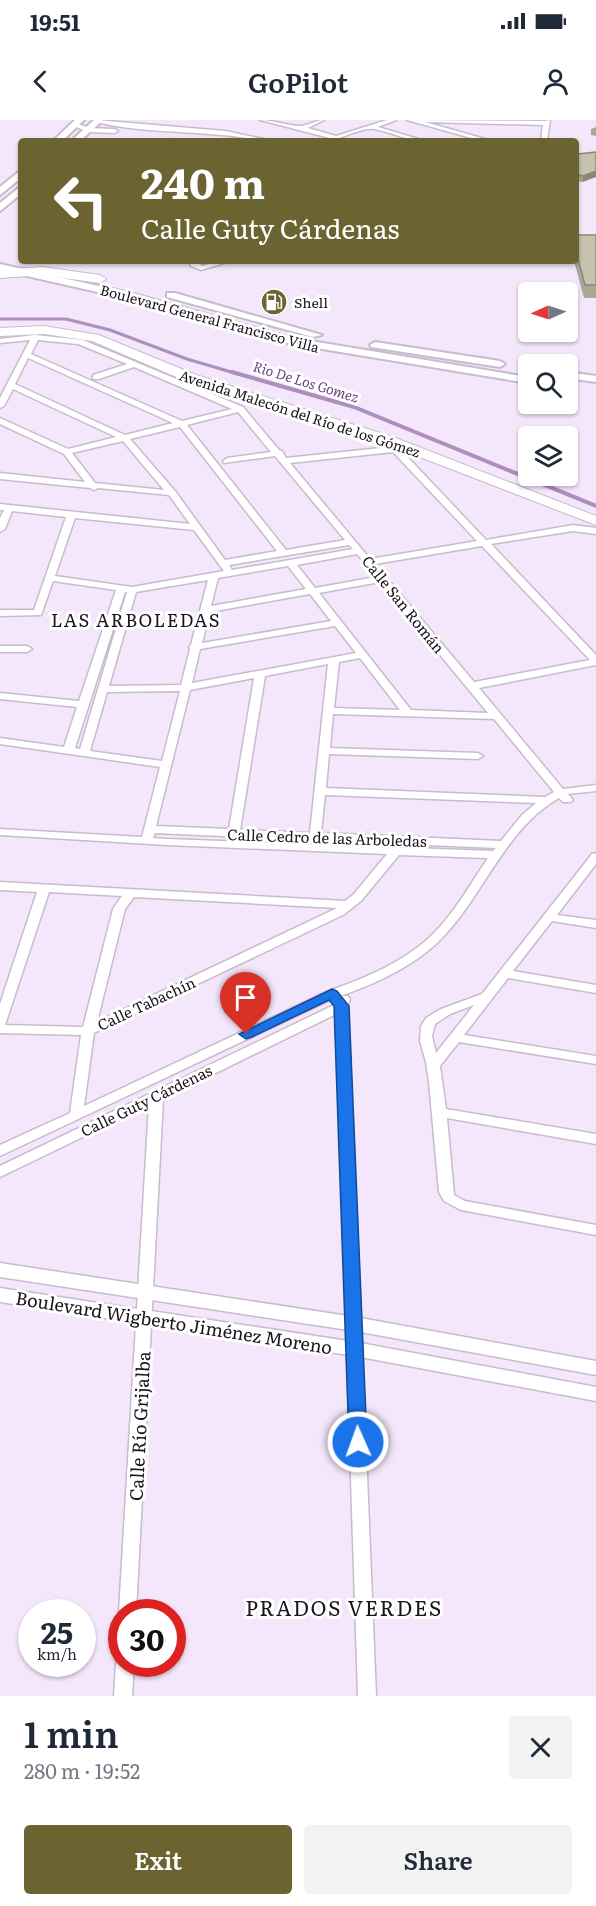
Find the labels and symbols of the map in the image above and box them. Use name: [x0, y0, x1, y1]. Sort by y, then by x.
street label: Boulevard General Francisco Villa: [98, 279, 322, 357]
north arrow: [518, 282, 578, 342]
fuel station icon: Shell: [259, 287, 289, 317]
place label: Shell: [294, 292, 328, 312]
water label: Rio De Los Gomez: [251, 355, 362, 407]
street label: Avenida Malecón del Río de los Gómez: [177, 365, 423, 462]
street label: Calle San Román: [357, 550, 451, 658]
district label: LAS ARBOLEDAS: [51, 606, 221, 633]
street label: Calle Cedro de las Arboledas: [227, 822, 427, 852]
street label: Calle Tabachín: [93, 970, 199, 1036]
pin: [220, 972, 271, 1034]
street label: Calle Guty Cárdenas: [76, 1058, 216, 1142]
street label: Boulevard Wigberto Jiménez Moreno: [14, 1284, 334, 1360]
street label: Calle Río Grijalba: [122, 1350, 156, 1502]
position arrow: [326, 1410, 390, 1474]
district label: PRADOS VERDES: [245, 1591, 443, 1622]
speed limit sign: 30: [108, 1599, 186, 1677]

